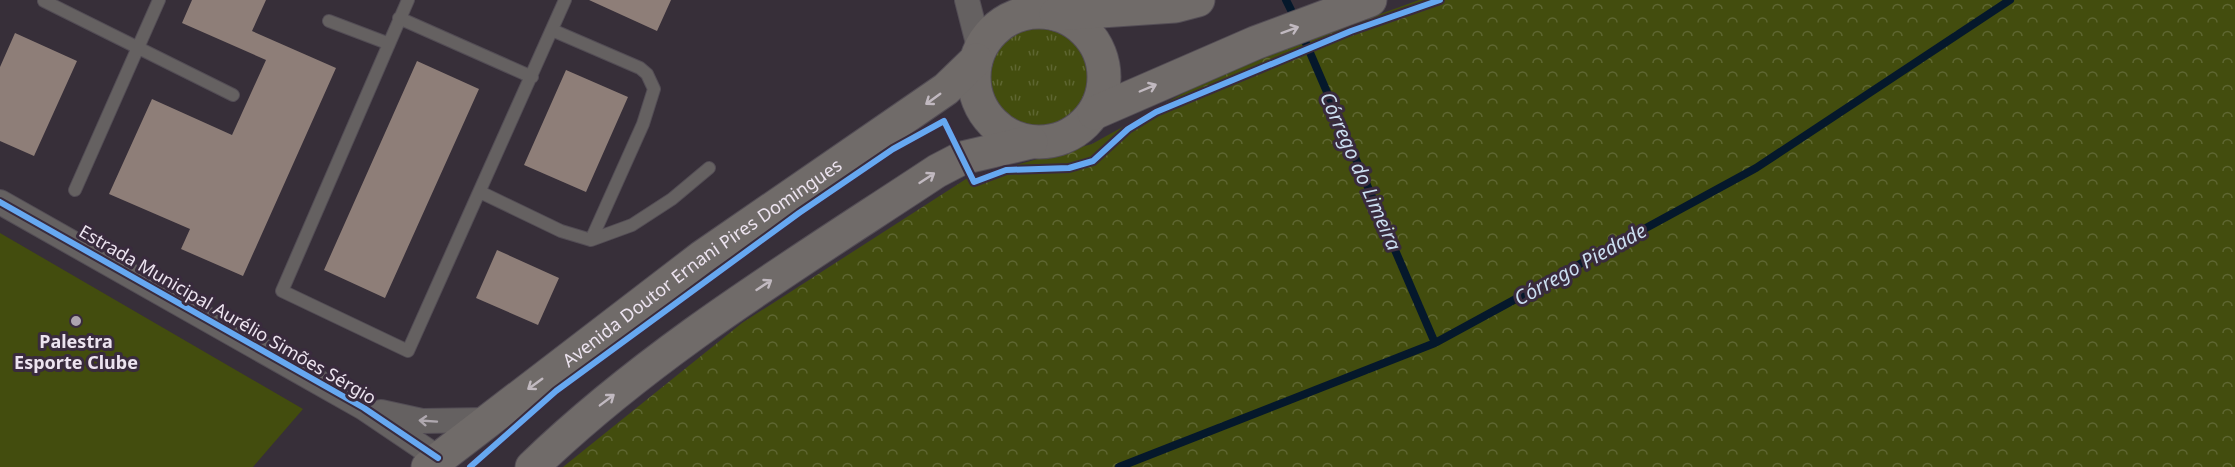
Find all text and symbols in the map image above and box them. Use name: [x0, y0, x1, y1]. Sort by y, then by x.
one-way arrow: [1280, 24, 1299, 35]
one-way arrow: [1138, 82, 1156, 93]
water label: Córrego do Limeira: [1314, 87, 1408, 255]
one-way arrow: [925, 93, 941, 105]
street label: Avenida Doutor Ernani Pires Domingues: [557, 153, 846, 372]
one-way arrow: [918, 172, 935, 184]
water label: Córrego Piedade: [1509, 216, 1651, 312]
street label: Estrada Municipal Aurélio Simões Sérgio: [75, 219, 381, 409]
one-way arrow: [755, 279, 772, 291]
marker: Palestra Esporte Clube: [69, 314, 83, 328]
place label: Palestra Esporte Clube: [14, 329, 138, 374]
one-way arrow: [528, 378, 544, 390]
one-way arrow: [599, 394, 615, 407]
one-way arrow: [418, 416, 438, 427]

